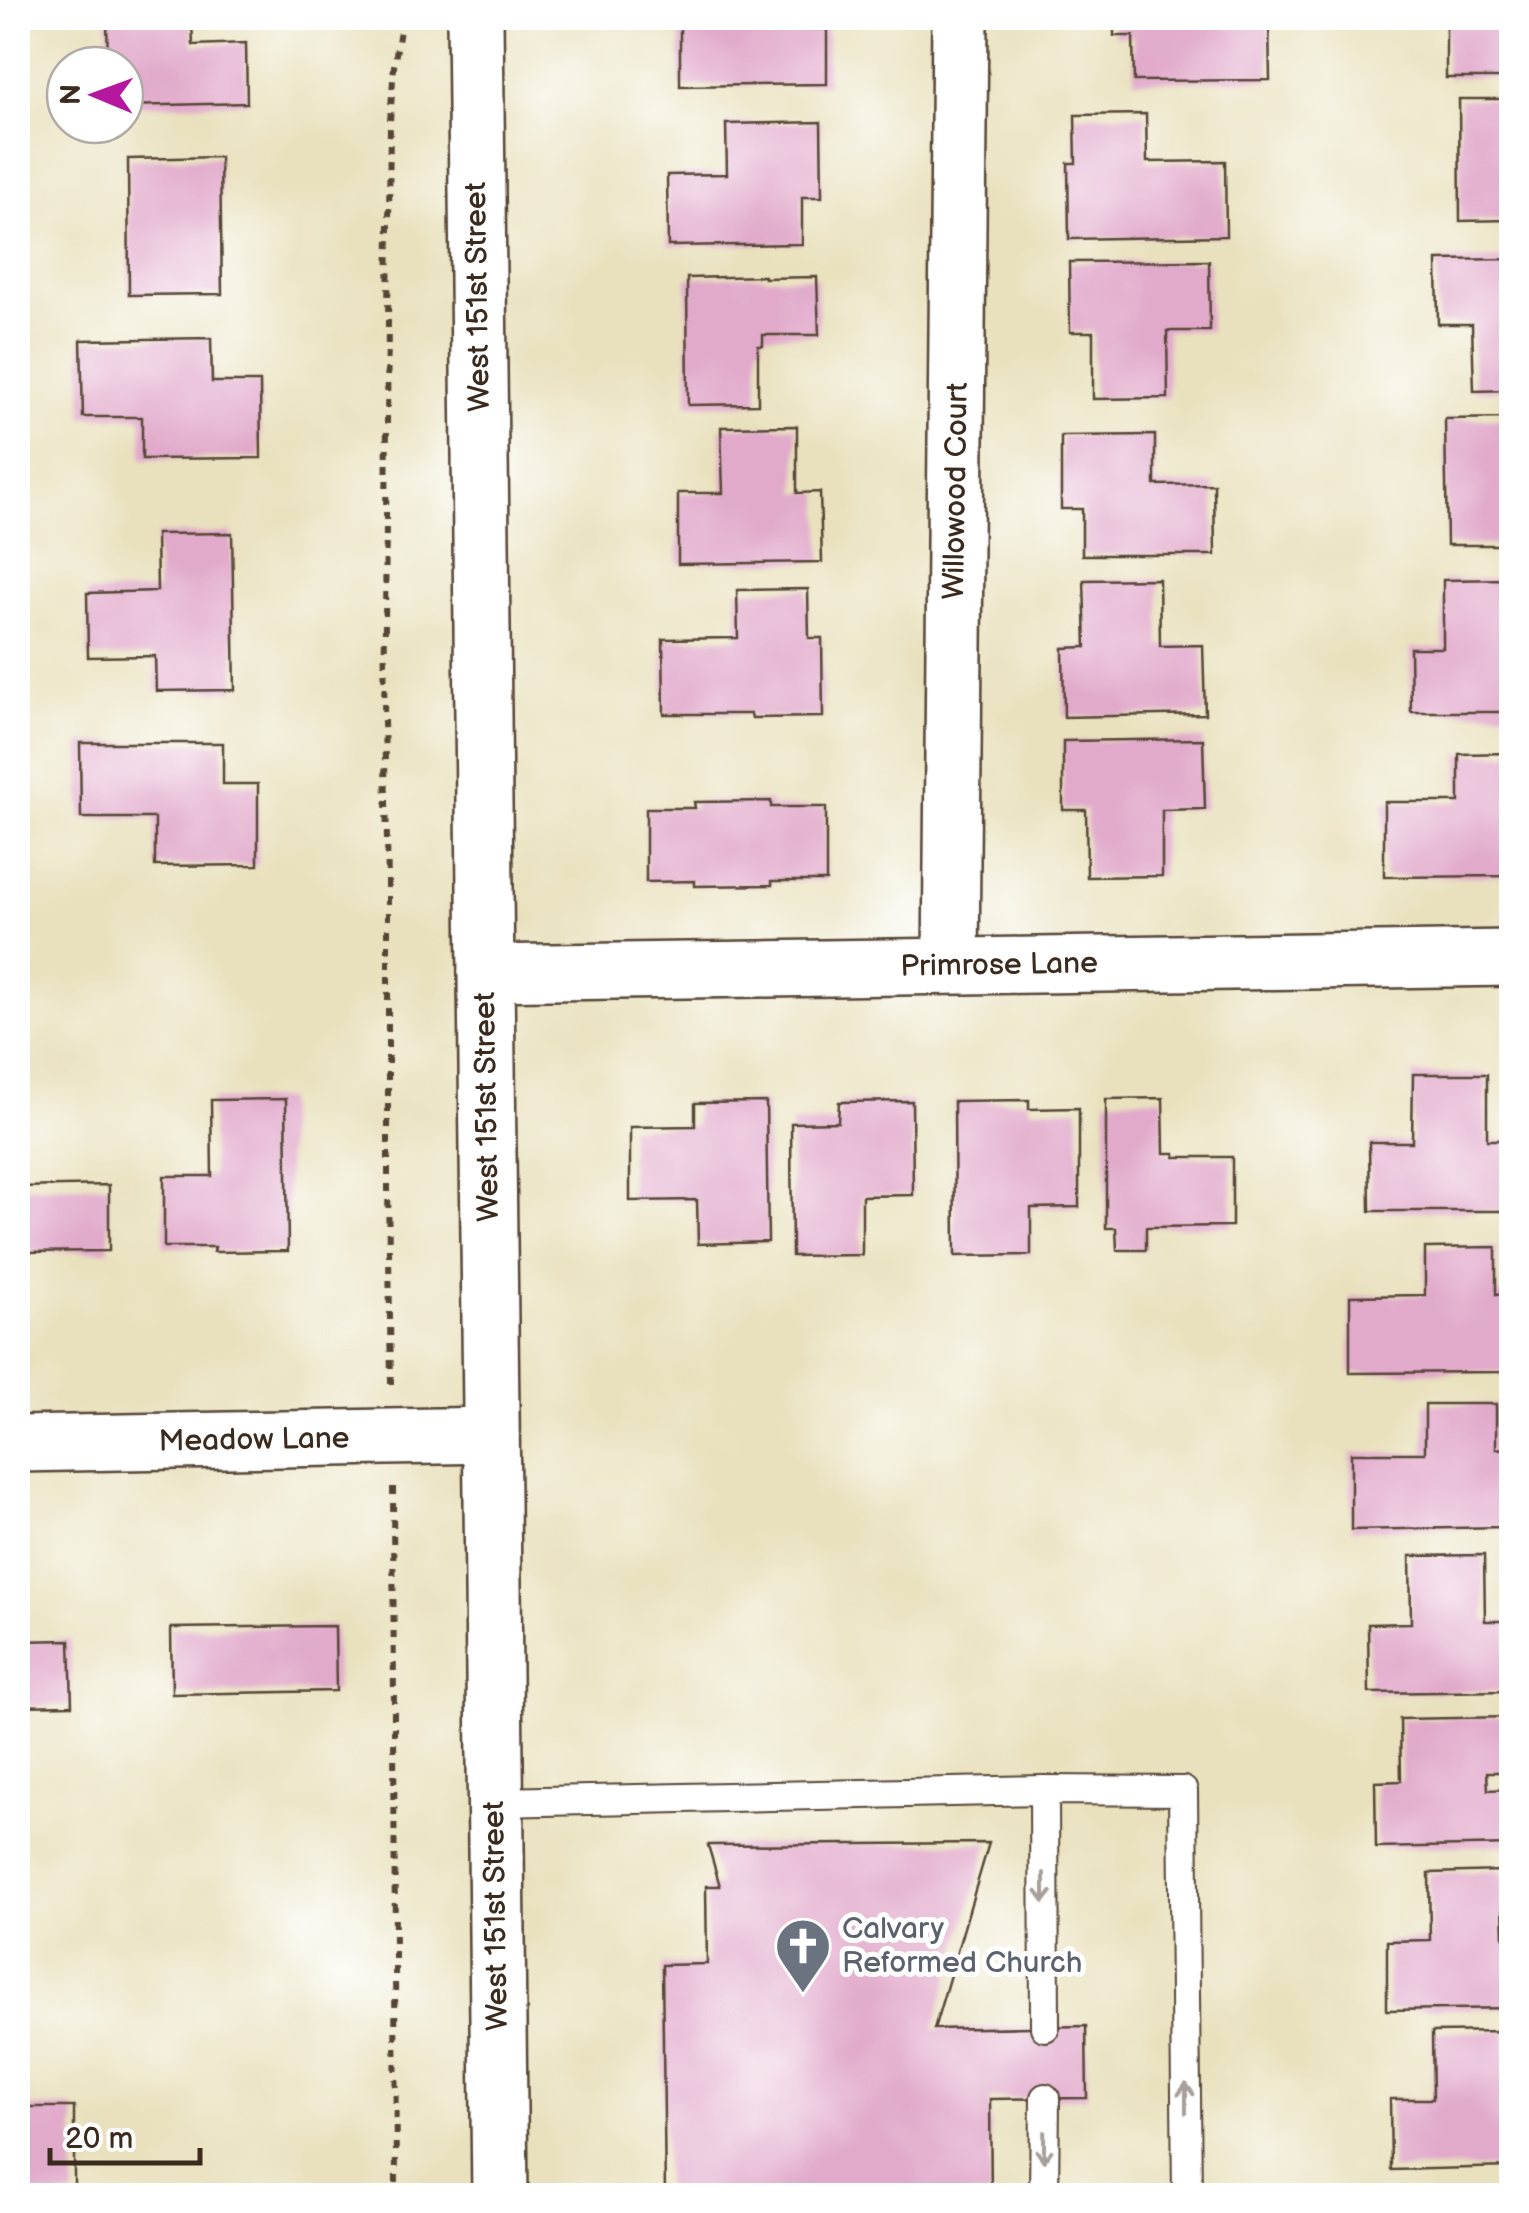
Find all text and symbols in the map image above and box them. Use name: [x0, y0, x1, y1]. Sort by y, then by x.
north arrow: [45, 45, 145, 145]
text: N: [55, 84, 88, 105]
street label: West 151st Street: [458, 182, 498, 412]
street label: Willowood Court: [936, 382, 976, 600]
street label: Primrose Lane: [900, 945, 1098, 985]
street label: West 151st Street: [467, 992, 507, 1222]
street label: Meadow Lane: [158, 1420, 350, 1460]
street label: West 151st Street: [476, 1801, 516, 2031]
one-way arrow: [1034, 1870, 1054, 1903]
place label: Calvary Reformed Church: [842, 1911, 1082, 1981]
church icon: Calvary Reformed Church: [773, 1916, 833, 1995]
one-way arrow: [1176, 2083, 1196, 2116]
scale bar: [50, 2103, 200, 2165]
text: 20 m: [65, 2121, 133, 2157]
one-way arrow: [1034, 2130, 1054, 2162]

